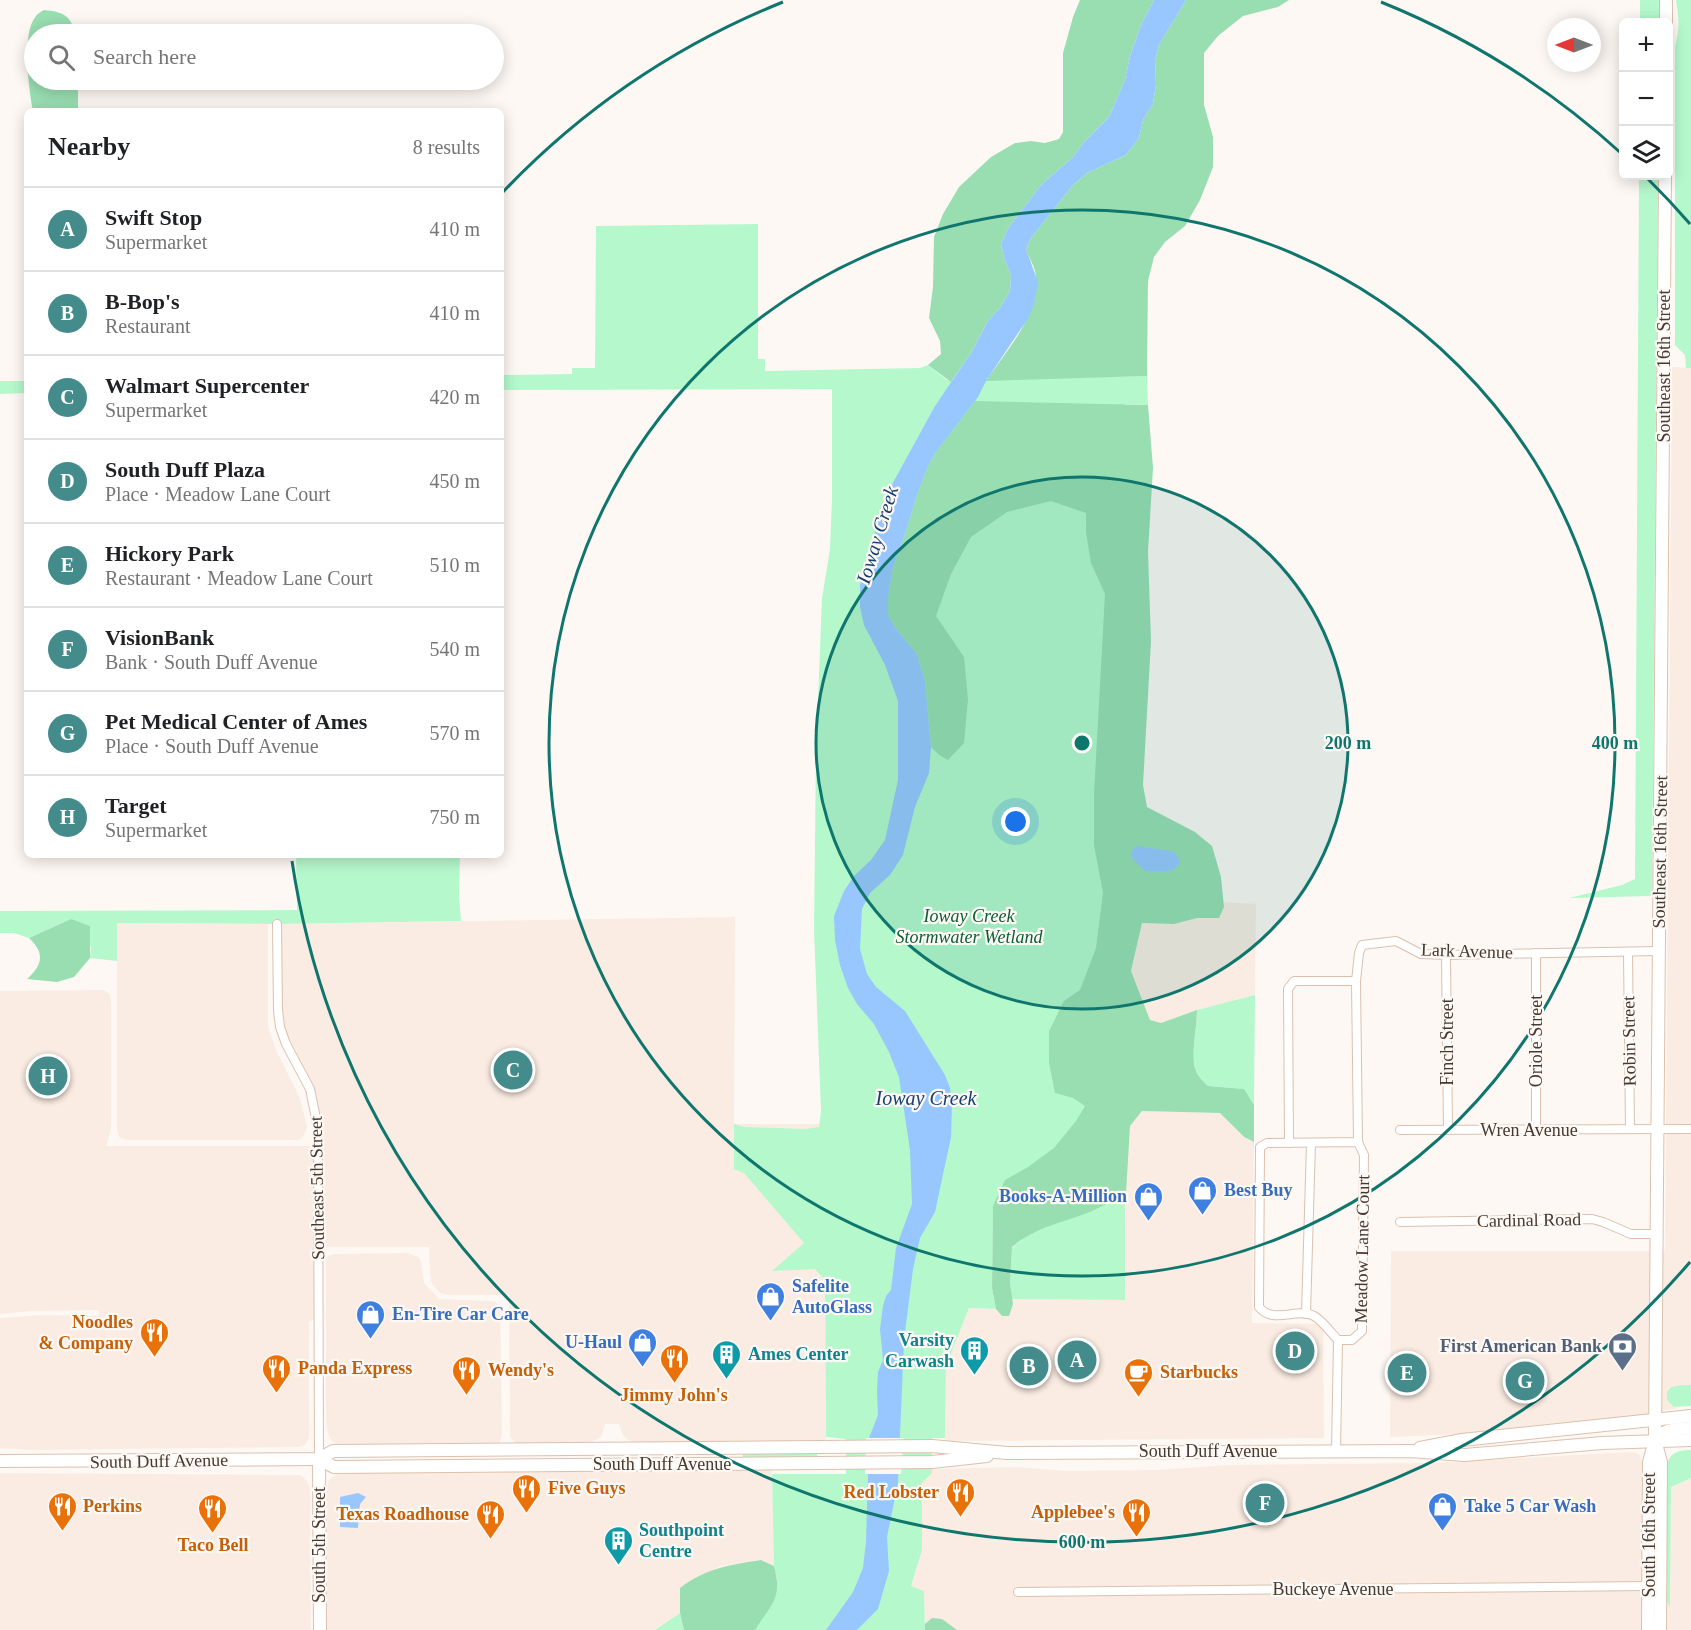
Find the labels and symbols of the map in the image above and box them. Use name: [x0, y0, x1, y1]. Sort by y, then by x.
north arrow: [1547, 18, 1601, 72]
street label: Southeast 16th Street: [1654, 290, 1674, 442]
water label: Ioway Creek: [851, 482, 904, 588]
centre of rings: [1072, 733, 1092, 753]
text: 200 m: [1325, 733, 1371, 753]
text: 400 m: [1592, 733, 1638, 753]
street label: Southeast 16th Street: [1649, 775, 1671, 929]
your location: [1001, 807, 1030, 836]
park label: Ioway Creek Stormwater Wetland: [896, 906, 1043, 947]
street label: Lark Avenue: [1421, 939, 1513, 963]
street label: Oriole Street: [1526, 995, 1546, 1087]
street label: Robin Street: [1618, 996, 1640, 1086]
street label: Finch Street: [1437, 998, 1457, 1086]
pin: C: [494, 1048, 532, 1092]
pin: H: [28, 1054, 68, 1098]
water label: Ioway Creek: [875, 1087, 978, 1110]
street label: Southeast 5th Street: [306, 1116, 328, 1260]
street label: Wren Avenue: [1480, 1120, 1578, 1140]
shop icon: Best Buy: [1187, 1174, 1219, 1216]
street label: Meadow Lane Court: [1351, 1174, 1373, 1324]
shop icon: Books-A-Million: [1132, 1180, 1164, 1222]
place label: Best Buy: [1224, 1180, 1293, 1200]
place label: Books-A-Million: [999, 1186, 1127, 1206]
street label: Cardinal Road: [1477, 1209, 1581, 1231]
place label: Safelite AutoGlass: [792, 1276, 872, 1317]
shop icon: Safelite AutoGlass: [755, 1280, 787, 1322]
shop icon: En-Tire Car Care: [355, 1298, 387, 1340]
place label: En-Tire Car Care: [392, 1304, 529, 1324]
place label: Noodles & Company: [38, 1312, 133, 1353]
restaurant icon: Noodles & Company: [138, 1316, 170, 1358]
shop icon: U-Haul: [627, 1326, 659, 1368]
pin: D: [1276, 1328, 1314, 1374]
place label: Varsity Carwash: [885, 1330, 954, 1371]
bank icon: First American Bank: [1607, 1330, 1639, 1372]
place label: U-Haul: [565, 1332, 622, 1352]
building icon: Varsity Carwash: [959, 1334, 991, 1376]
place label: First American Bank: [1440, 1336, 1602, 1356]
building icon: Ames Center: [711, 1338, 743, 1380]
pin: A: [1058, 1338, 1096, 1382]
restaurant icon: Jimmy John's: [658, 1342, 690, 1384]
place label: Ames Center: [748, 1344, 848, 1364]
pin: B: [1010, 1344, 1048, 1388]
pin: E: [1388, 1350, 1426, 1396]
restaurant icon: Panda Express: [261, 1352, 293, 1394]
restaurant icon: Wendy's: [451, 1354, 483, 1396]
cafe icon: Starbucks: [1123, 1356, 1155, 1398]
place label: Panda Express: [298, 1358, 412, 1378]
pin: G: [1506, 1358, 1544, 1404]
place label: Wendy's: [488, 1360, 554, 1380]
place label: Starbucks: [1160, 1362, 1238, 1382]
place label: Jimmy John's: [620, 1385, 728, 1405]
street label: South Duff Avenue: [1139, 1441, 1277, 1461]
street label: South Duff Avenue: [90, 1450, 228, 1472]
street label: South Duff Avenue: [593, 1454, 731, 1474]
restaurant icon: Five Guys: [511, 1472, 543, 1514]
street label: South 16th Street: [1639, 1473, 1659, 1598]
restaurant icon: Red Lobster: [944, 1476, 976, 1518]
place label: Five Guys: [548, 1478, 626, 1498]
pin: F: [1246, 1480, 1284, 1526]
place label: Red Lobster: [844, 1482, 939, 1502]
street label: South 5th Street: [309, 1487, 329, 1603]
restaurant icon: Perkins: [46, 1490, 78, 1532]
shop icon: Take 5 Car Wash: [1427, 1490, 1459, 1532]
restaurant icon: Taco Bell: [197, 1492, 229, 1534]
place label: Perkins: [83, 1496, 142, 1516]
restaurant icon: Applebee's: [1120, 1496, 1152, 1538]
place label: Take 5 Car Wash: [1464, 1496, 1596, 1516]
restaurant icon: Texas Roadhouse: [474, 1498, 506, 1540]
place label: Applebee's: [1031, 1502, 1115, 1522]
place label: Texas Roadhouse: [336, 1504, 469, 1524]
place label: Southpoint Centre: [639, 1520, 724, 1561]
building icon: Southpoint Centre: [602, 1524, 634, 1566]
text: 600 m: [1059, 1532, 1105, 1552]
place label: Taco Bell: [178, 1535, 248, 1555]
street label: Buckeye Avenue: [1272, 1579, 1394, 1599]

